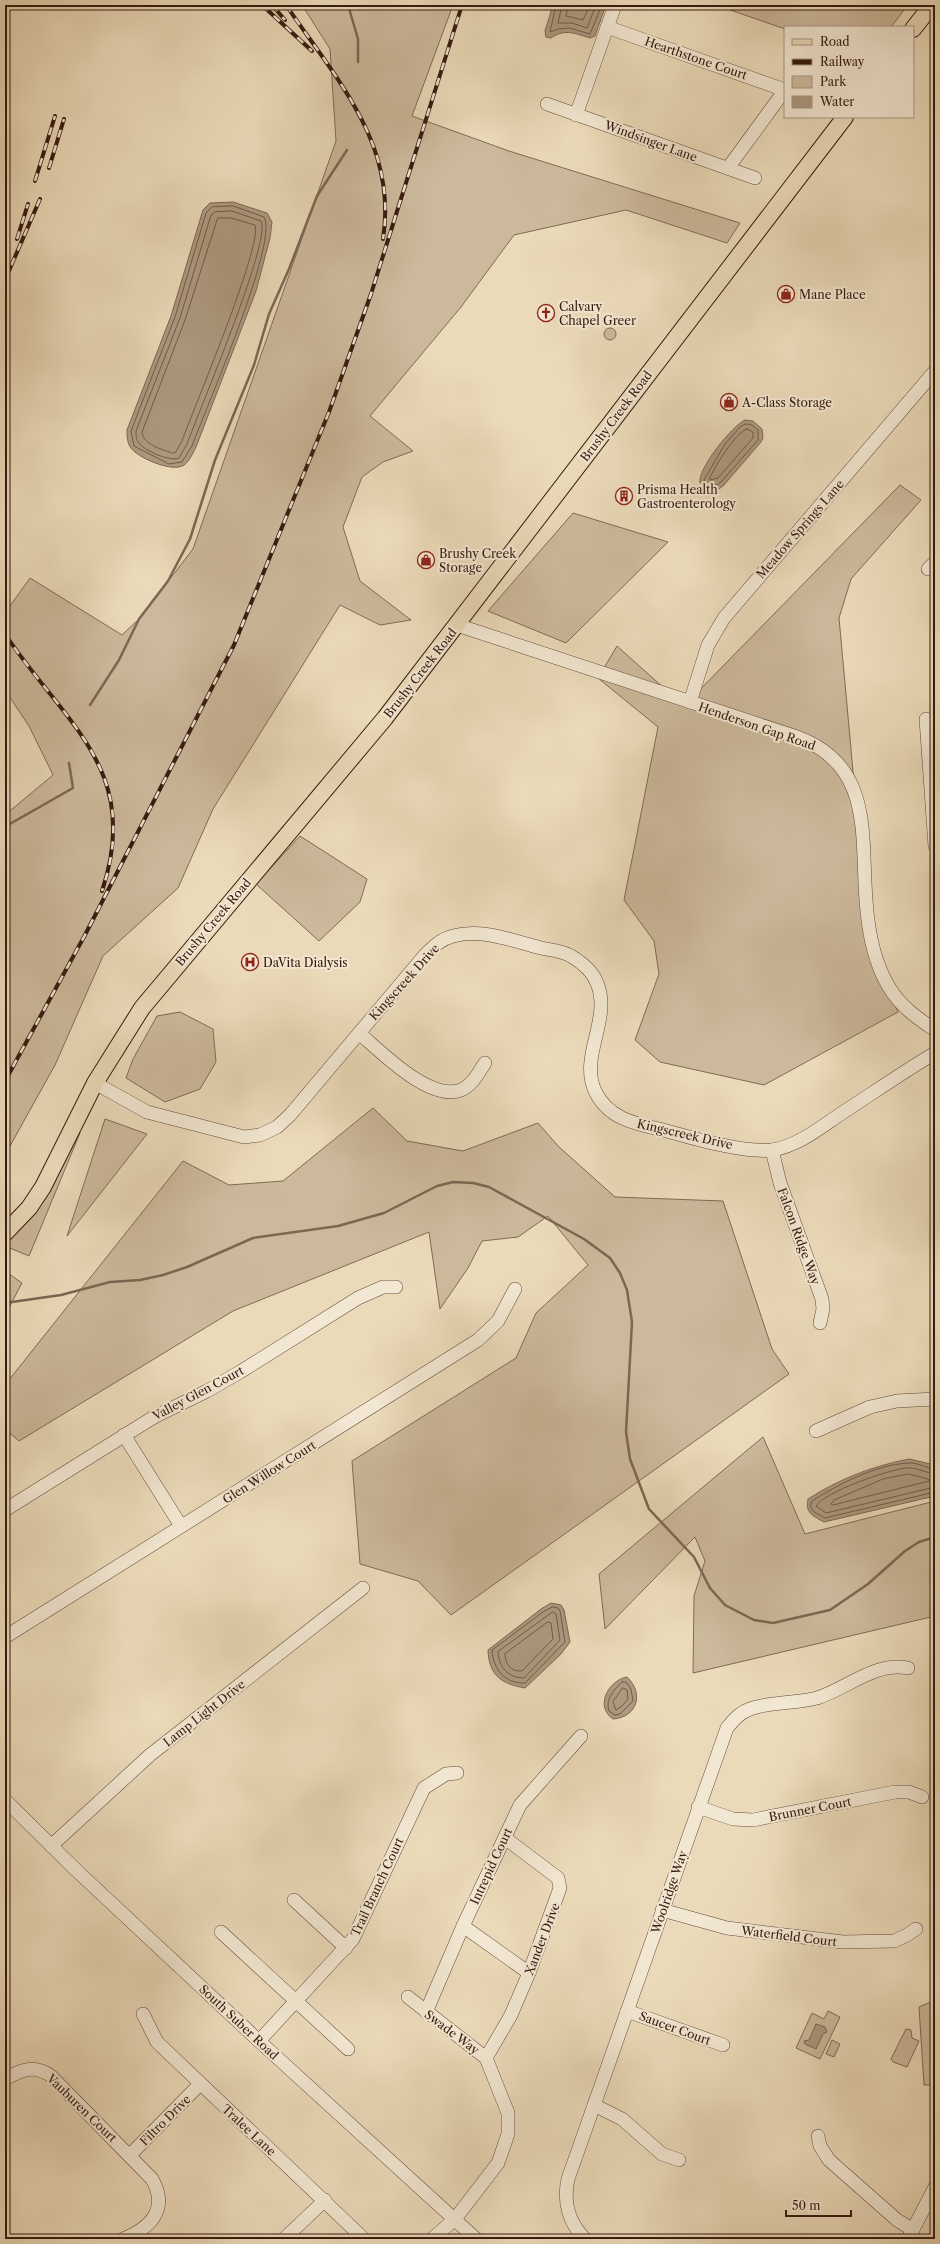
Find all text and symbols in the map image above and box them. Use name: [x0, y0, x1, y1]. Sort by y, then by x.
legend: [784, 26, 914, 118]
street label: Hearthstone Court: [643, 33, 750, 83]
text: Road: [820, 34, 850, 49]
text: Railway: [820, 54, 865, 69]
text: Park: [820, 74, 847, 89]
text: Water: [819, 94, 854, 109]
street label: Windsinger Lane: [602, 117, 700, 165]
shop icon: Mane Place: [776, 284, 796, 304]
place label: Mane Place: [799, 287, 866, 302]
place label: Calvary Chapel Greer: [559, 299, 636, 328]
church icon: Calvary Chapel Greer: [536, 303, 556, 323]
street label: Brushy Creek Road: [577, 367, 655, 464]
shop icon: A-Class Storage: [719, 392, 739, 412]
place label: A-Class Storage: [741, 395, 832, 410]
street label: Meadow Springs Lane: [753, 476, 847, 581]
place label: Prisma Health Gastroenterology: [637, 482, 736, 511]
building icon: Prisma Health Gastroenterology: [614, 486, 634, 506]
place label: Brushy Creek Storage: [439, 546, 517, 575]
shop icon: Brushy Creek Storage: [416, 550, 436, 570]
street label: Brushy Creek Road: [380, 625, 460, 721]
street label: Henderson Gap Road: [696, 699, 818, 753]
street label: Brushy Creek Road: [172, 875, 255, 969]
street label: Kingscreek Drive: [366, 940, 442, 1023]
hospital icon: DaVita Dialysis: [240, 952, 260, 972]
place label: DaVita Dialysis: [263, 955, 348, 970]
street label: Kingscreek Drive: [636, 1116, 735, 1152]
street label: Falcon Ridge Way: [775, 1186, 824, 1287]
street label: Valley Glen Court: [149, 1362, 247, 1424]
street label: Glen Willow Court: [220, 1437, 319, 1507]
street label: Lamp Light Drive: [160, 1676, 248, 1750]
street label: Brunner Court: [767, 1793, 853, 1824]
street label: Intrepid Court: [467, 1825, 516, 1907]
street label: Trail Branch Court: [347, 1834, 407, 1939]
street label: Woolridge Way: [647, 1848, 690, 1936]
street label: Xander Drive: [521, 1900, 563, 1978]
street label: Waterfield Court: [739, 1923, 838, 1949]
street label: South Suber Road: [196, 1981, 282, 2063]
street label: Swade Way: [422, 2007, 483, 2058]
street label: Saucer Court: [637, 2008, 714, 2048]
street label: Vauburen Court: [43, 2070, 121, 2146]
street label: Filtro Drive: [136, 2091, 194, 2149]
street label: Tralee Lane: [219, 2101, 279, 2159]
scale bar: [786, 2192, 851, 2218]
text: 50 m: [792, 2198, 821, 2213]

